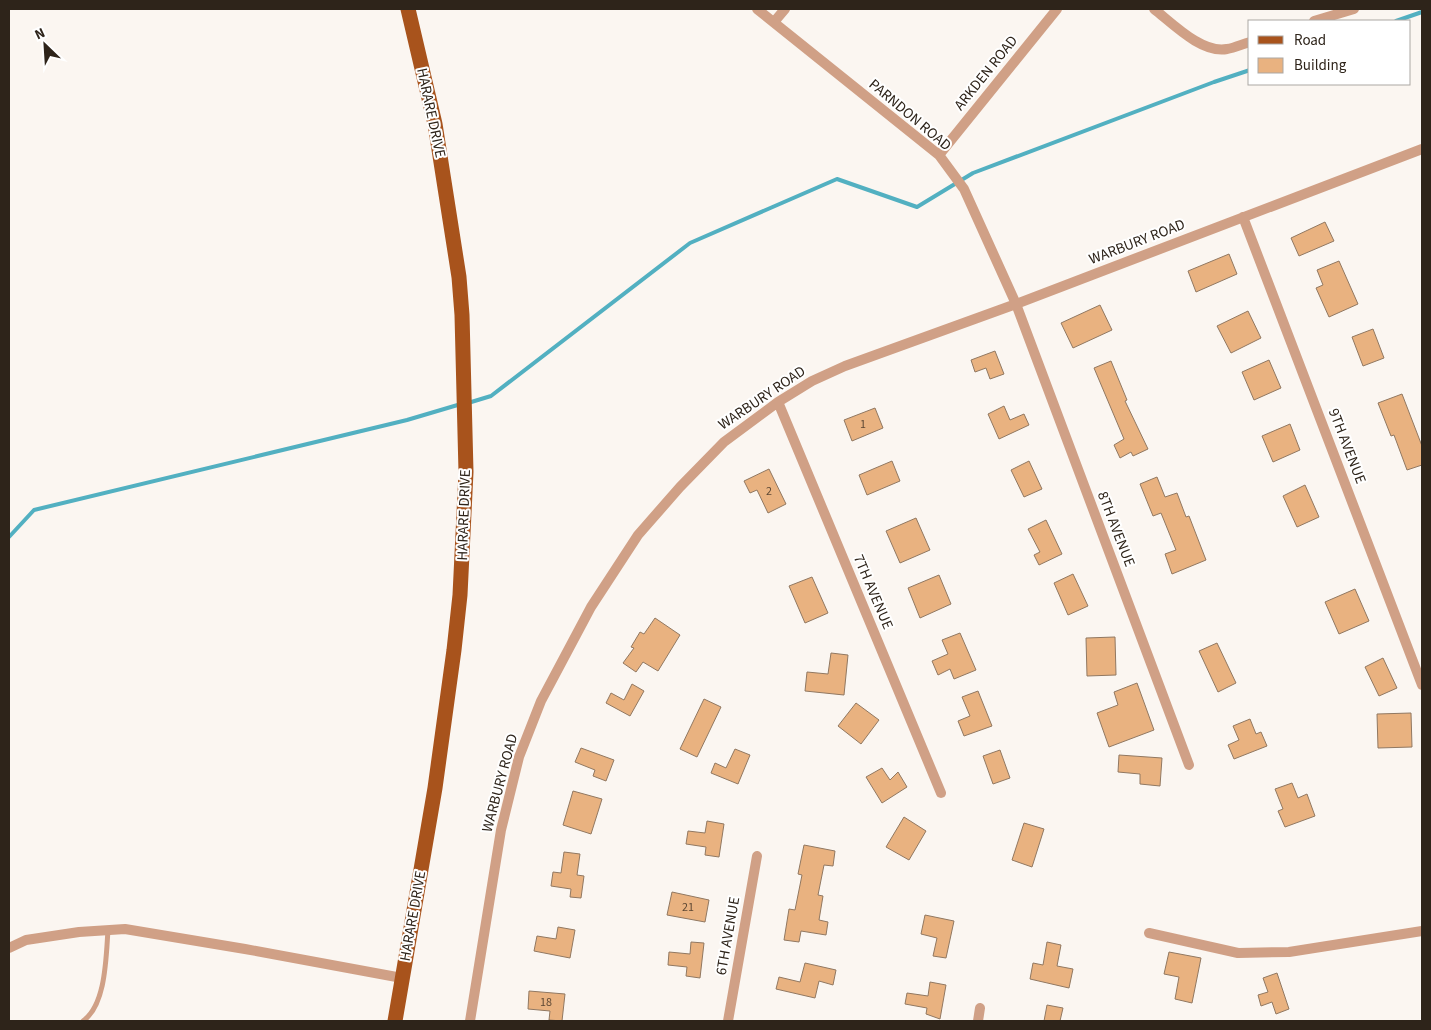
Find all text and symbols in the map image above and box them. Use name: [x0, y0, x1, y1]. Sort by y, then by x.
north arrow: [20, 20, 70, 70]
legend: [1248, 20, 1411, 85]
text: N: [31, 23, 48, 45]
text: Road: [1294, 30, 1326, 51]
street label: ARKDEN ROAD: [949, 31, 1023, 115]
text: Building: [1294, 55, 1347, 76]
street label: HARARE DRIVE: [411, 66, 451, 160]
street label: PARNDON ROAD: [864, 74, 956, 156]
street label: WARBURY ROAD: [1086, 214, 1188, 270]
street label: WARBURY ROAD: [714, 361, 810, 435]
street label: 9TH AVENUE: [1323, 405, 1371, 487]
house number: 1: [860, 416, 866, 433]
street label: HARARE DRIVE: [452, 469, 476, 561]
house number: 2: [766, 483, 772, 500]
street label: 8TH AVENUE: [1092, 488, 1140, 570]
street label: 7TH AVENUE: [848, 551, 898, 633]
street label: WARBURY ROAD: [477, 731, 523, 835]
street label: HARARE DRIVE: [395, 869, 431, 963]
street label: 6TH AVENUE: [711, 895, 745, 977]
house number: 21: [682, 899, 694, 916]
house number: 18: [540, 994, 552, 1011]

